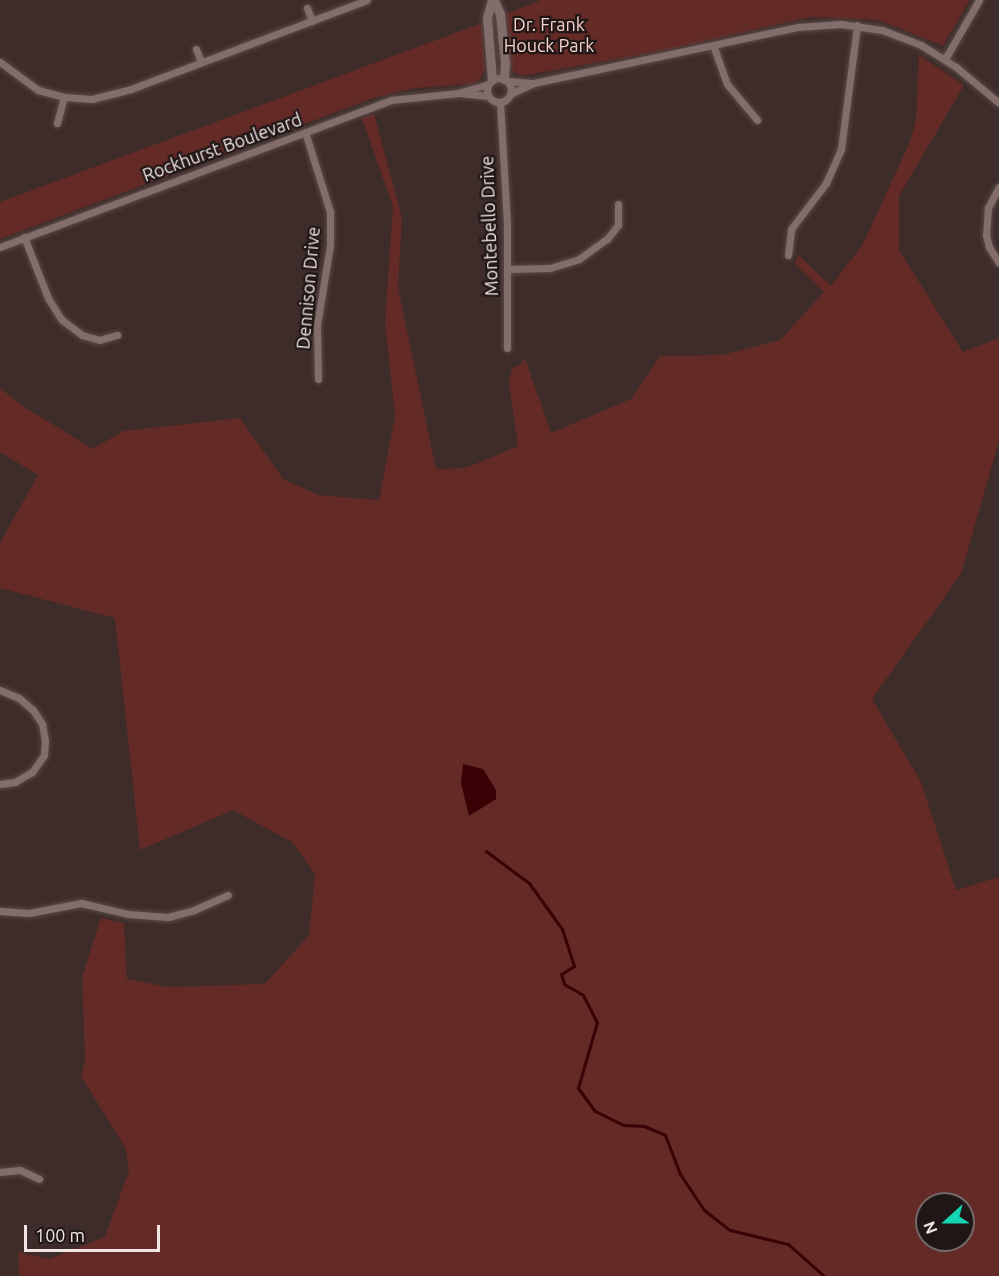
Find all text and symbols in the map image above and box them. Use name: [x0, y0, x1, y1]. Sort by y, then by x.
park label: Dr. Frank Houck Park: [504, 14, 594, 57]
street label: Rockhurst Boulevard: [139, 108, 305, 186]
street label: Montebello Drive: [476, 155, 502, 297]
street label: Dennison Drive: [292, 226, 324, 350]
north arrow: [915, 1192, 975, 1252]
scale bar: [27, 1213, 164, 1251]
text: N: [920, 1219, 941, 1237]
text: 100 m: [35, 1225, 85, 1245]

